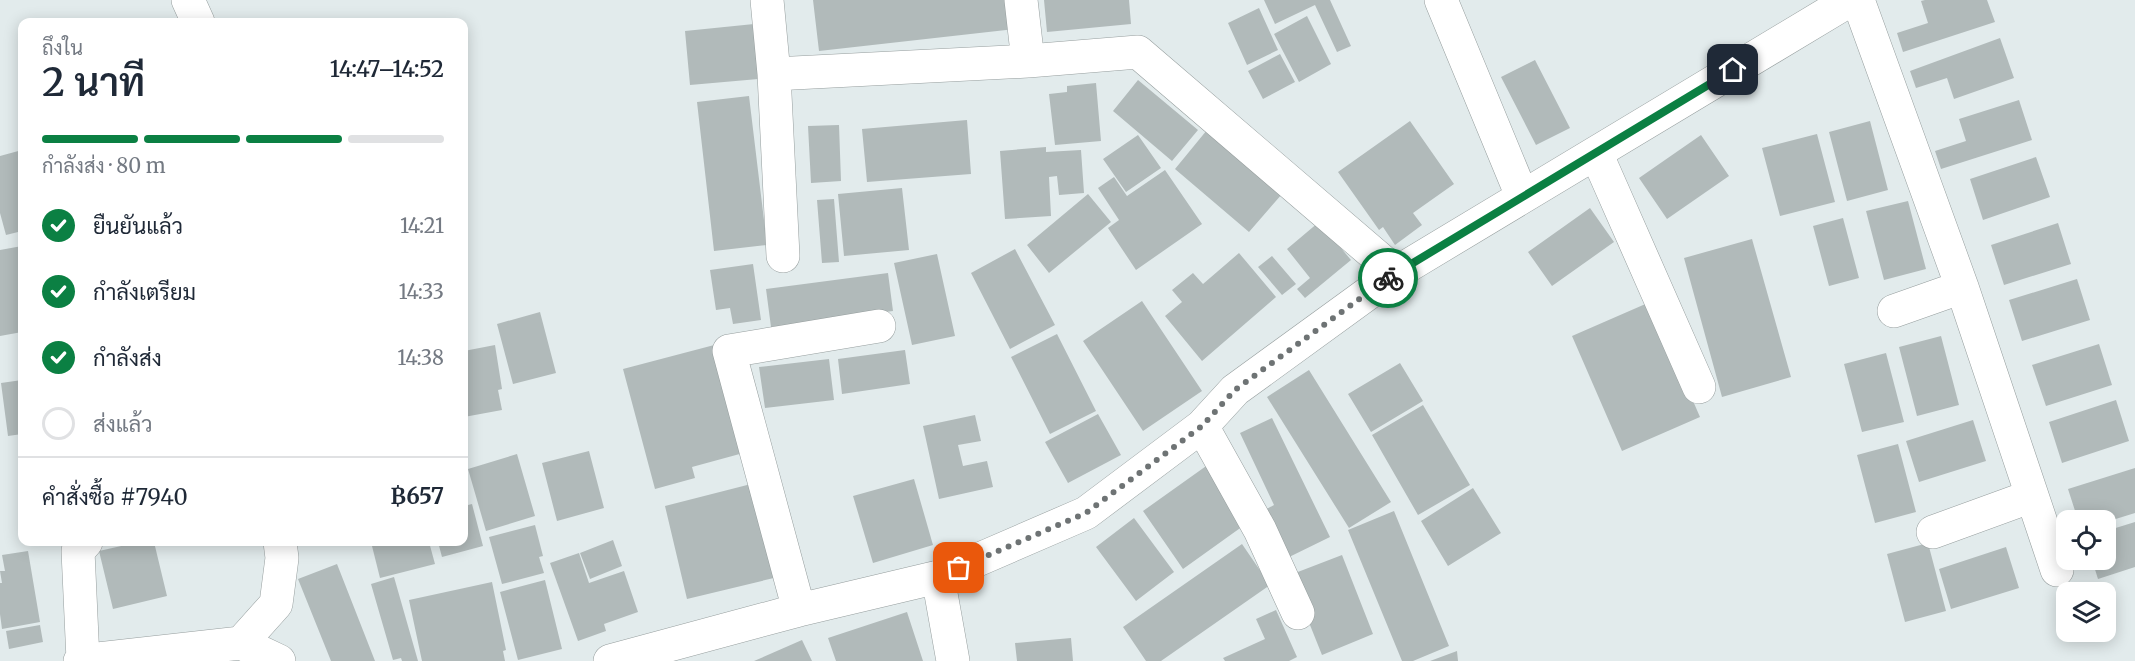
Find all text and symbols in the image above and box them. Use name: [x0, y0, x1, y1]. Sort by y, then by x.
text: ถึงใน: [42, 35, 83, 60]
pin: [1707, 44, 1758, 95]
icon: home: [1716, 53, 1749, 86]
text: 14:47–14:52: [330, 55, 444, 83]
text: 2 นาที: [42, 58, 145, 107]
text: กำลังส่ง · 80 m: [42, 153, 166, 178]
icon: check: [42, 209, 75, 242]
text: ยืนยันแล้ว: [93, 212, 183, 240]
text: 14:21: [400, 213, 444, 238]
courier: [1358, 248, 1418, 308]
icon: bike: [1372, 262, 1405, 295]
icon: check: [42, 275, 75, 308]
text: กำลังเตรียม: [93, 278, 196, 306]
text: 14:33: [399, 279, 444, 304]
icon: check: [42, 341, 75, 374]
text: กำลังส่ง: [93, 344, 162, 372]
text: 14:38: [397, 345, 444, 370]
text: ส่งแล้ว: [93, 410, 153, 438]
text: ฿657: [391, 482, 444, 510]
text: คำสั่งซื้อ #7940: [42, 483, 188, 511]
map controls: [2056, 510, 2116, 642]
button: locate: [2056, 510, 2116, 570]
pin: [933, 542, 984, 593]
icon: bag: [942, 551, 975, 584]
button: layers: [2056, 582, 2116, 642]

